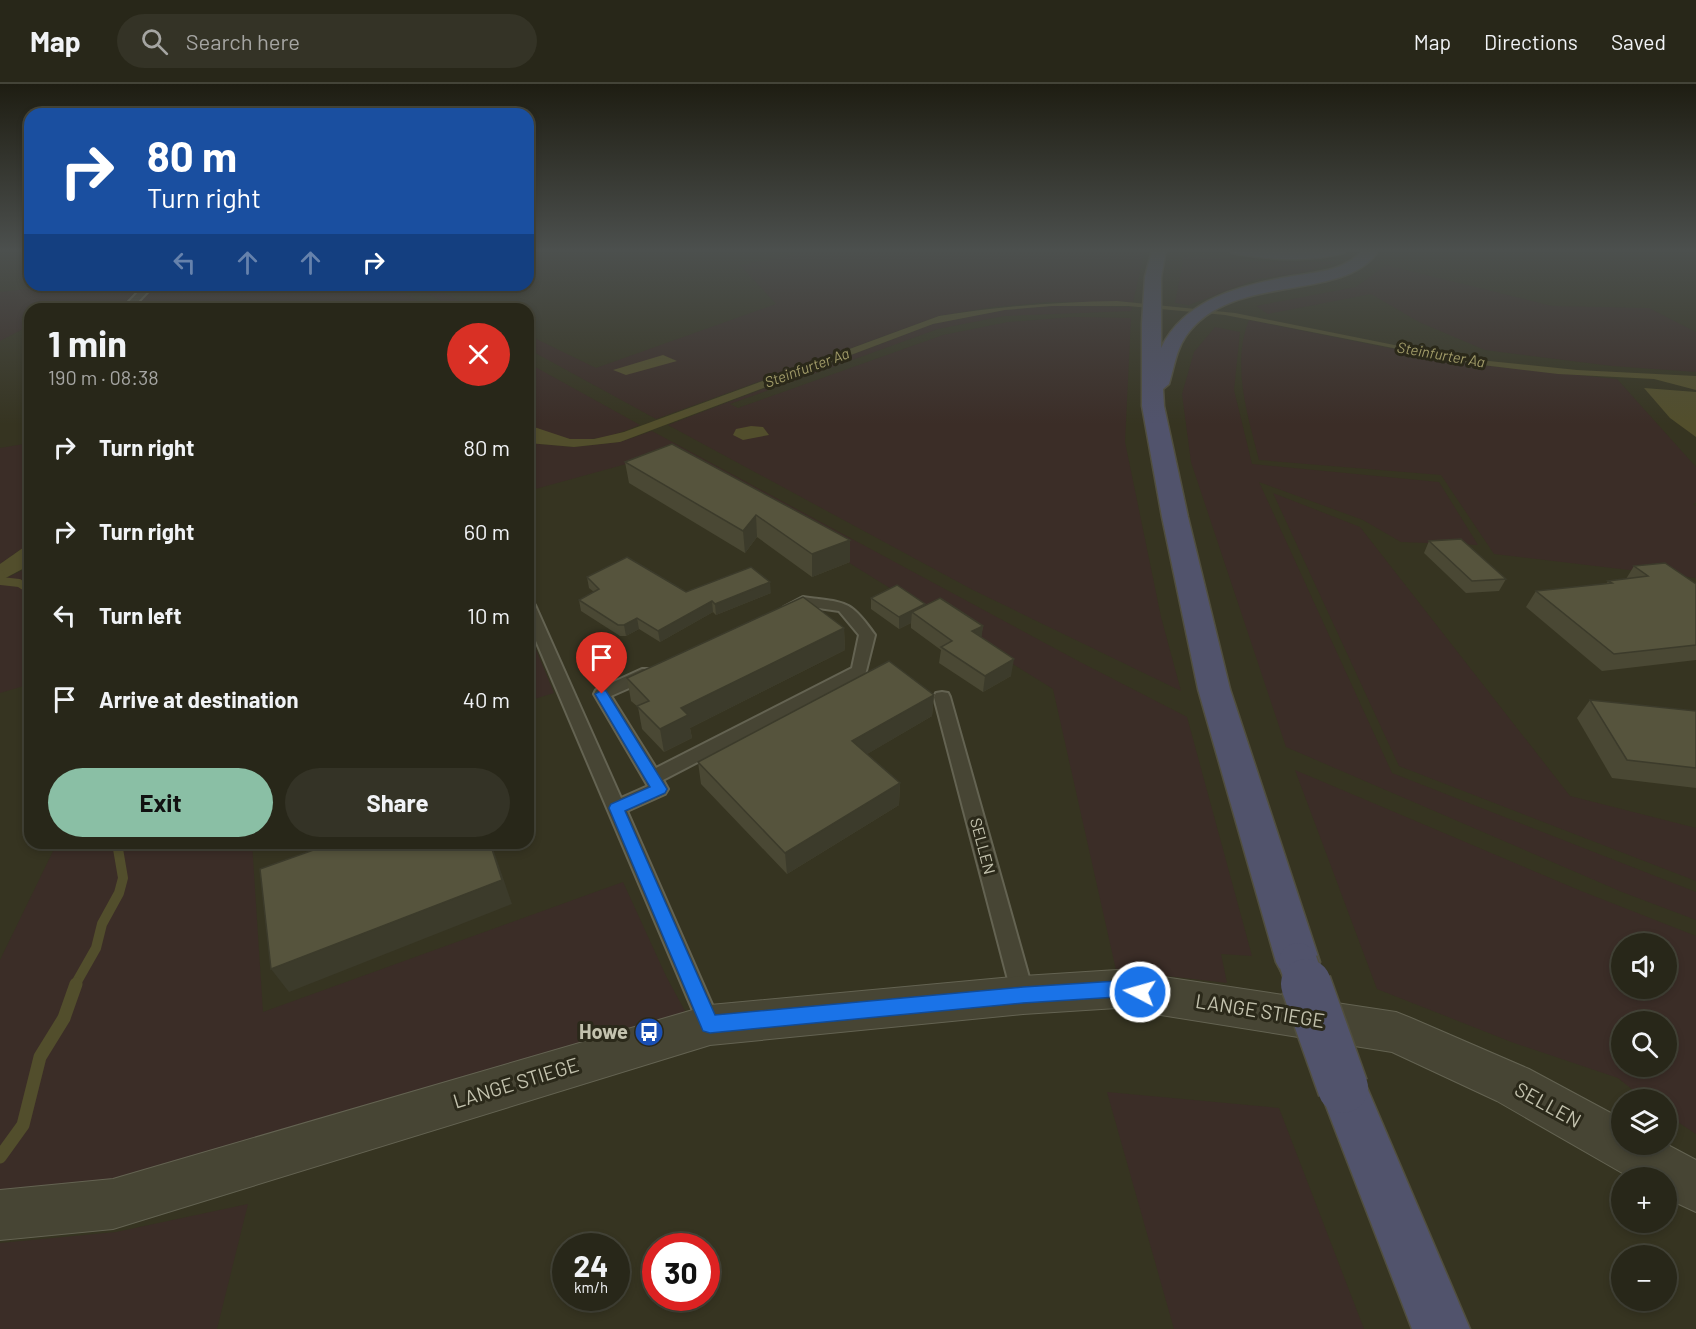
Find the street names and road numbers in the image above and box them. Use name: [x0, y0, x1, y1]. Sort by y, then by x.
street label: SELLEN: [967, 816, 1000, 876]
street label: LANGE STIEGE: [1194, 988, 1326, 1032]
street label: LANGE STIEGE: [450, 1051, 582, 1113]
street label: SELLEN: [1511, 1076, 1586, 1132]

